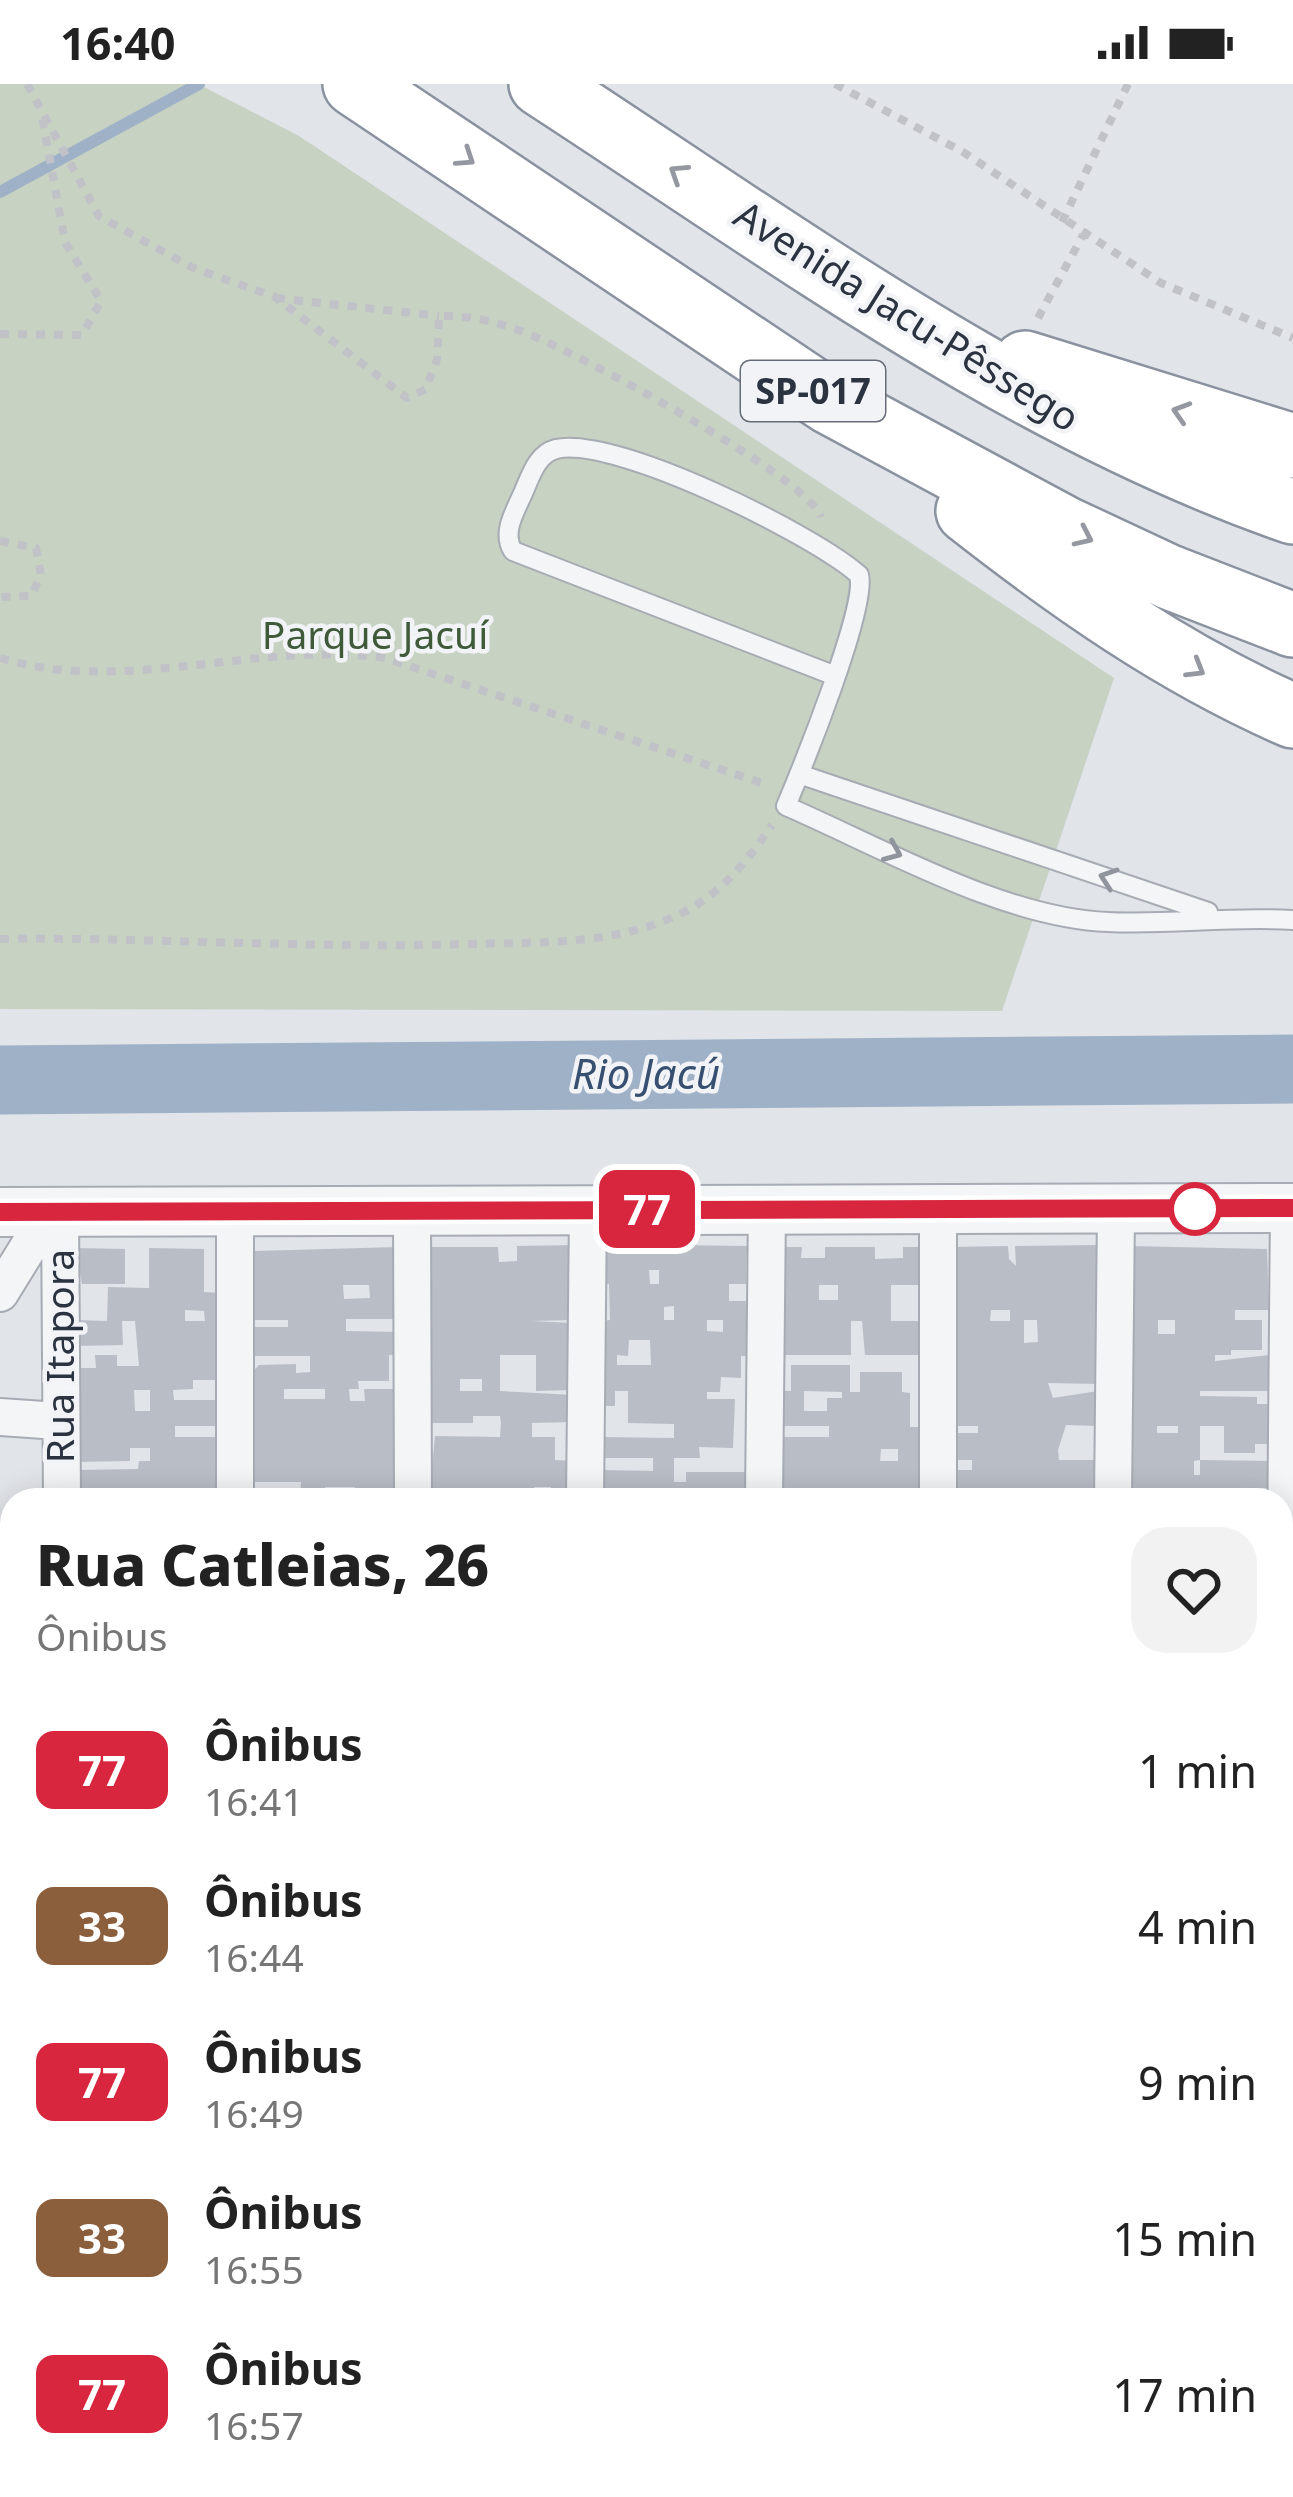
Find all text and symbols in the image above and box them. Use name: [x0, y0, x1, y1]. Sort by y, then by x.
text: 16:40: [60, 12, 176, 73]
one-way arrow: [453, 144, 475, 166]
one-way arrow: [669, 165, 691, 187]
street label: Avenida Jacu-Pêssego: [725, 187, 1090, 442]
road number: SP-017: [741, 361, 885, 421]
one-way arrow: [1171, 401, 1192, 426]
one-way arrow: [1072, 523, 1093, 546]
park label: Parque Jacuí: [262, 607, 489, 660]
one-way arrow: [1183, 655, 1205, 677]
one-way arrow: [882, 838, 903, 862]
one-way arrow: [1098, 868, 1119, 892]
water label: Rio Jacú: [572, 1044, 720, 1101]
line badge: 77: [593, 1170, 701, 1248]
text: 77: [623, 1180, 671, 1237]
unlabelled marker: [1170, 1184, 1220, 1234]
street label: Rua Itapora: [32, 1249, 85, 1463]
text: Rua Catleias, 26: [36, 1525, 489, 1603]
button: heart: [1131, 1527, 1257, 1653]
text: Ônibus: [36, 1609, 167, 1662]
text: Ônibus: [204, 1713, 363, 1774]
text: 1 min: [1138, 1740, 1257, 1801]
text: 77: [78, 1741, 126, 1798]
text: 16:41: [204, 1774, 304, 1827]
text: Ônibus: [204, 1869, 363, 1930]
text: 4 min: [1138, 1896, 1257, 1957]
text: 33: [78, 1897, 126, 1954]
text: 16:44: [204, 1930, 304, 1983]
text: Ônibus: [204, 2025, 363, 2086]
text: 9 min: [1138, 2052, 1257, 2113]
text: 77: [78, 2053, 126, 2110]
text: 16:49: [204, 2086, 304, 2139]
text: Ônibus: [204, 2181, 363, 2242]
text: 15 min: [1112, 2208, 1257, 2269]
text: 33: [78, 2209, 126, 2266]
text: 16:55: [204, 2242, 304, 2295]
text: Ônibus: [204, 2337, 363, 2398]
text: 17 min: [1112, 2364, 1257, 2425]
text: 77: [78, 2365, 126, 2422]
text: 16:57: [204, 2398, 304, 2451]

